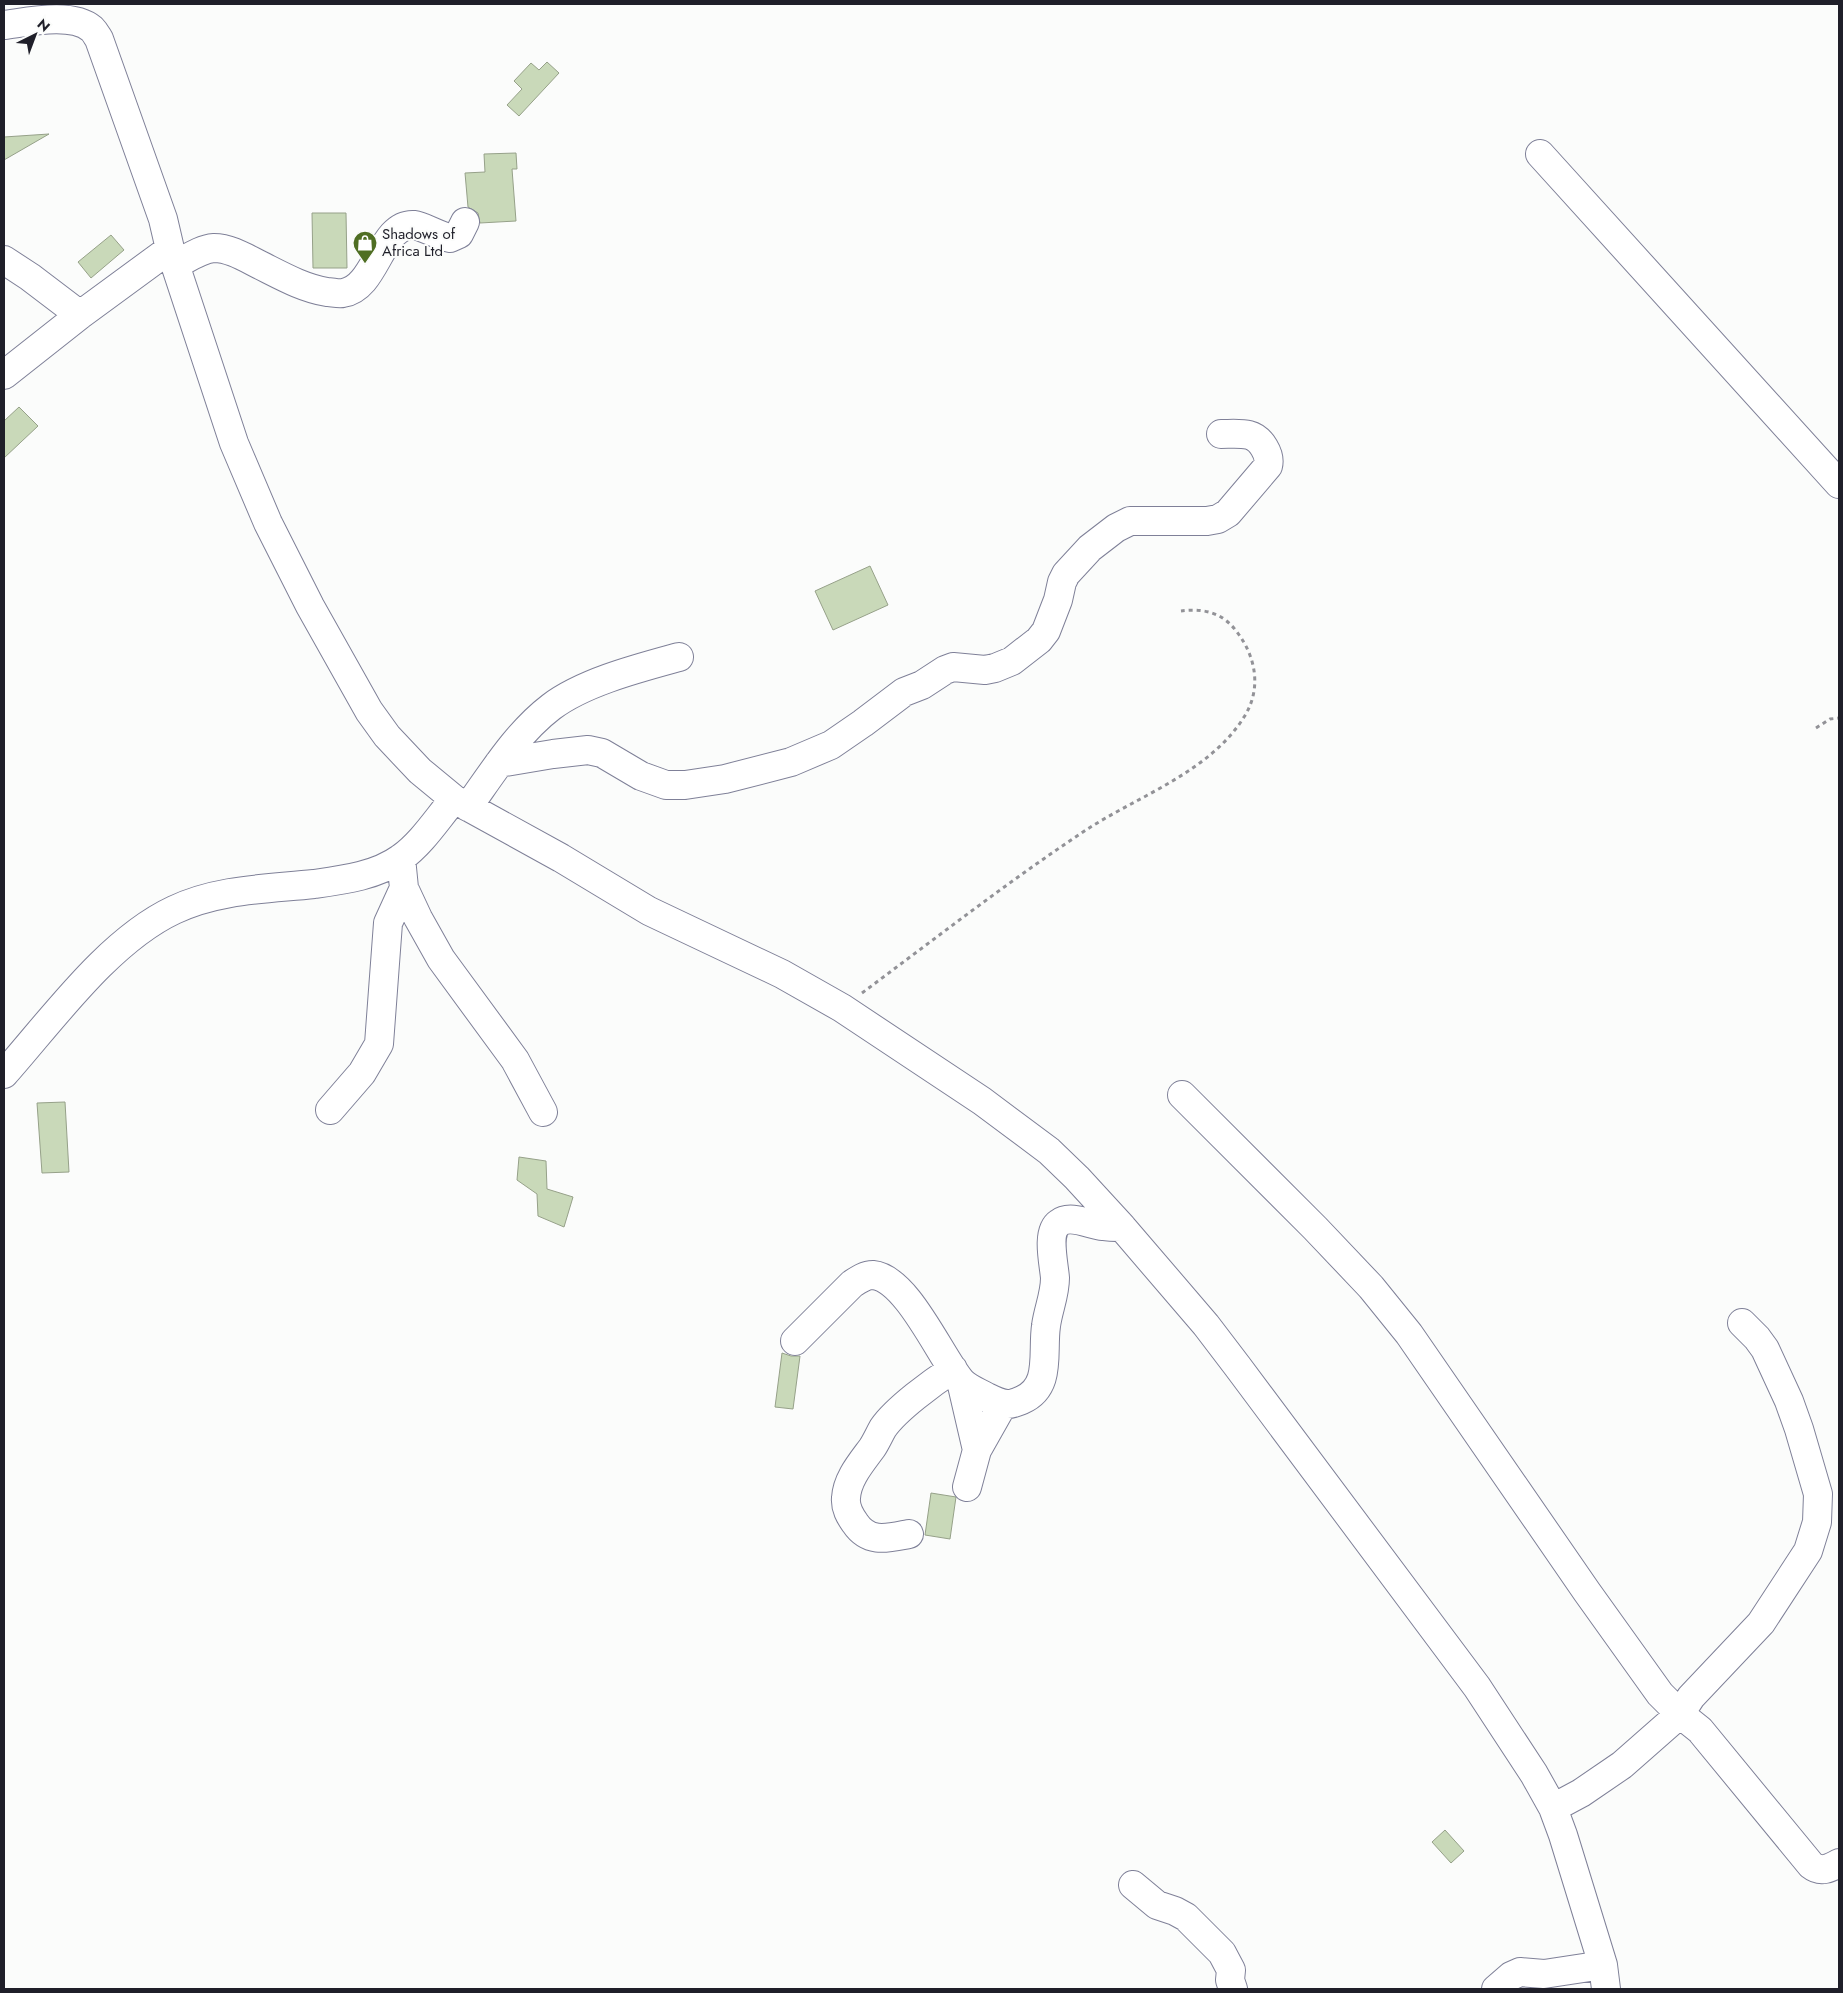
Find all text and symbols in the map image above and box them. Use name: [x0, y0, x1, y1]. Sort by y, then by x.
north arrow: [10, 10, 60, 60]
text: N: [33, 14, 55, 36]
place label: Shadows of Africa Ltd: [382, 223, 456, 262]
shop icon: Shadows of Africa Ltd: [352, 230, 378, 264]

